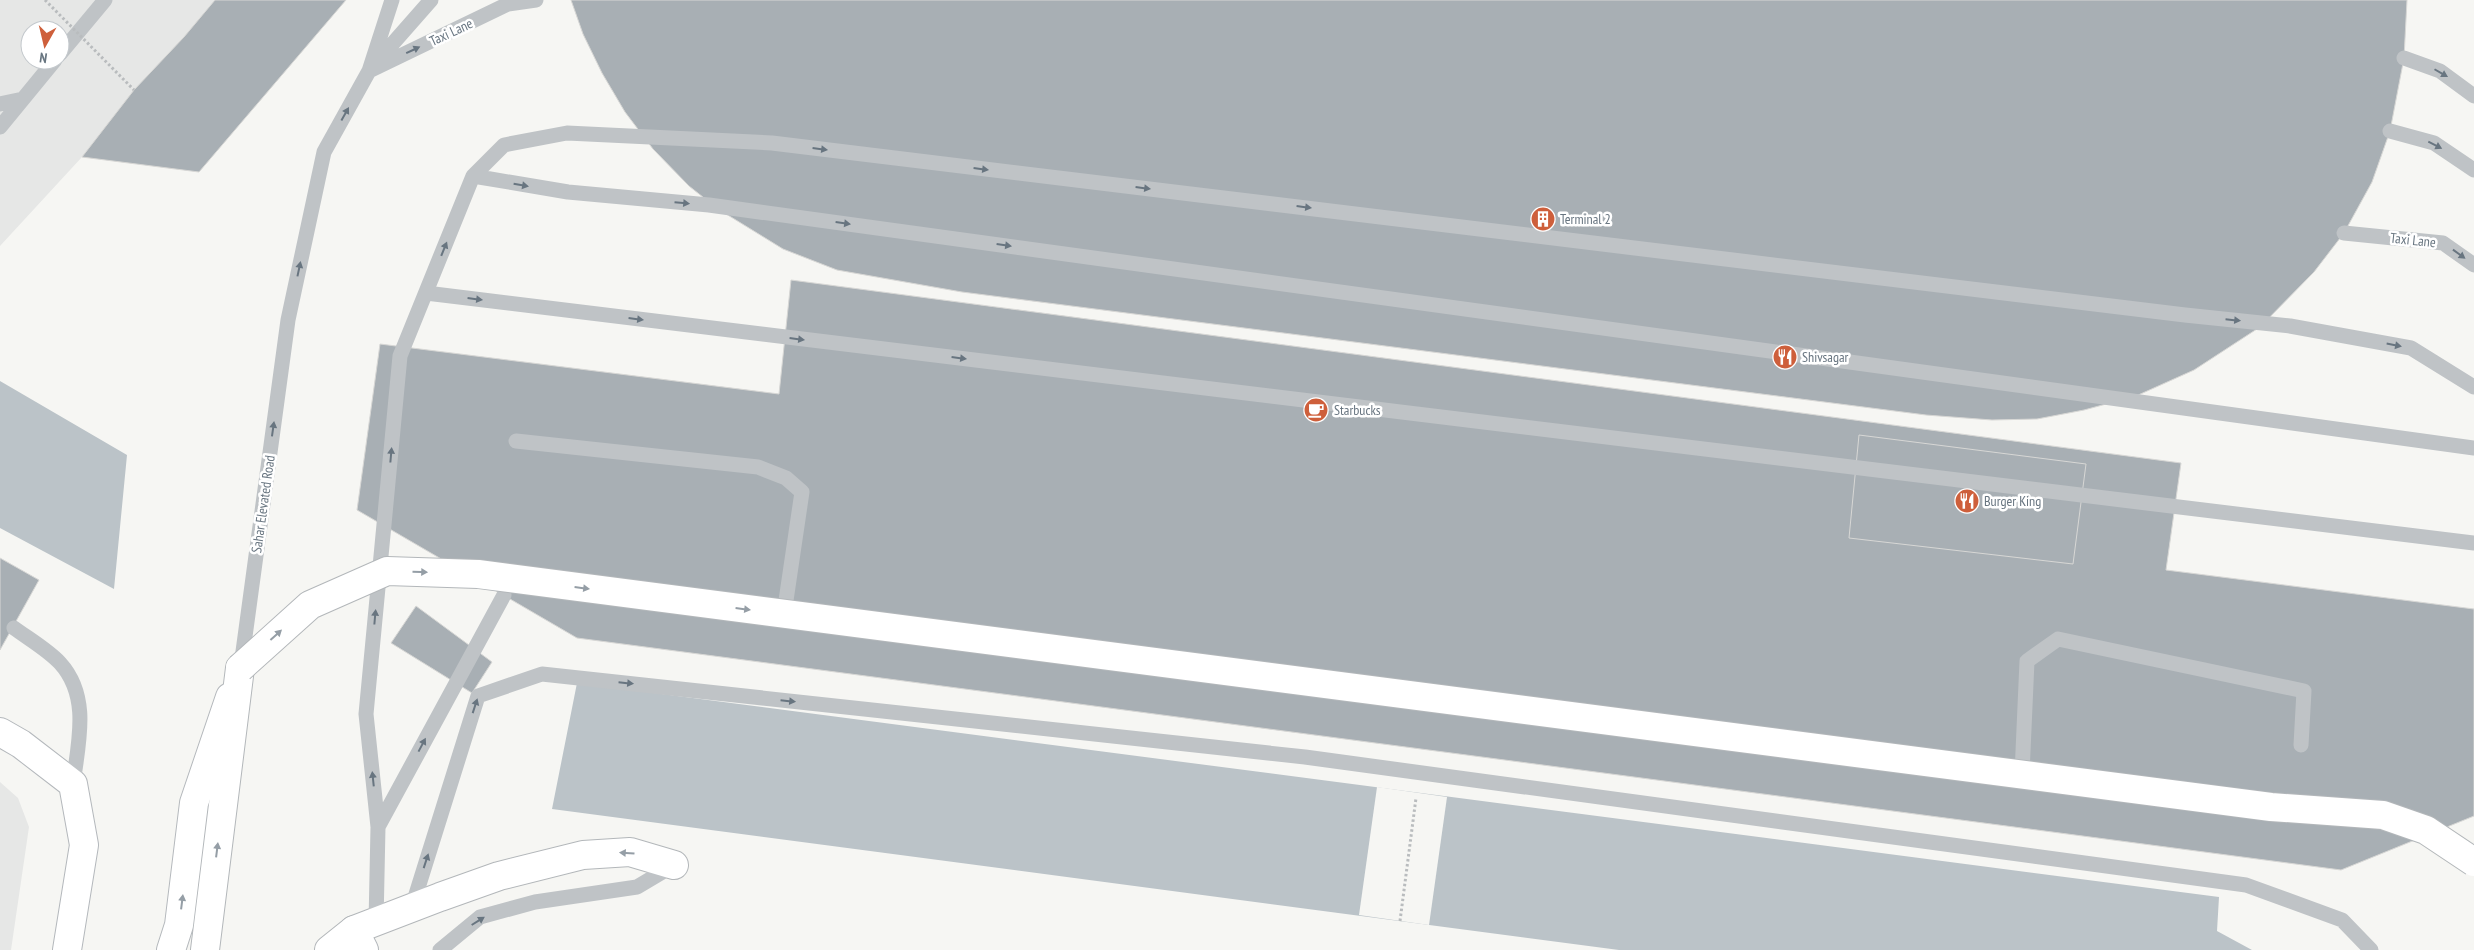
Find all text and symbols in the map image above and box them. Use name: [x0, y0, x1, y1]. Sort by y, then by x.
street label: Taxi Lane: [427, 14, 476, 50]
north arrow: [20, 20, 70, 70]
one-way arrow: [406, 46, 420, 54]
text: N: [38, 48, 48, 67]
one-way arrow: [2434, 69, 2449, 77]
one-way arrow: [340, 108, 349, 121]
one-way arrow: [2427, 141, 2442, 149]
one-way arrow: [812, 145, 828, 153]
one-way arrow: [974, 165, 990, 173]
one-way arrow: [513, 181, 529, 189]
one-way arrow: [1135, 184, 1151, 192]
one-way arrow: [674, 199, 690, 207]
one-way arrow: [1296, 204, 1312, 212]
building icon: Terminal 2: [1530, 206, 1556, 232]
place label: Terminal 2: [1560, 210, 1611, 228]
one-way arrow: [836, 219, 852, 227]
street label: Taxi Lane: [2389, 229, 2437, 251]
one-way arrow: [997, 241, 1013, 249]
one-way arrow: [441, 242, 449, 256]
one-way arrow: [2452, 249, 2466, 259]
one-way arrow: [295, 260, 303, 276]
one-way arrow: [467, 295, 483, 303]
one-way arrow: [628, 315, 644, 323]
one-way arrow: [2225, 316, 2241, 324]
one-way arrow: [790, 335, 806, 343]
one-way arrow: [2386, 341, 2401, 349]
restaurant icon: Shivsagar: [1772, 344, 1798, 370]
place label: Shivsagar: [1802, 348, 1849, 366]
one-way arrow: [951, 354, 967, 362]
cafe icon: Starbucks: [1303, 397, 1329, 423]
place label: Starbucks: [1334, 401, 1381, 419]
one-way arrow: [269, 421, 277, 437]
one-way arrow: [387, 447, 395, 463]
street label: Sahar Elevated Road: [247, 454, 279, 554]
restaurant icon: Burger King: [1954, 488, 1980, 514]
place label: Burger King: [1984, 492, 2041, 510]
one-way arrow: [412, 569, 428, 577]
one-way arrow: [574, 584, 590, 592]
one-way arrow: [735, 605, 751, 613]
one-way arrow: [371, 609, 379, 625]
one-way arrow: [270, 629, 282, 641]
one-way arrow: [619, 679, 635, 687]
one-way arrow: [780, 697, 796, 705]
one-way arrow: [472, 698, 479, 713]
one-way arrow: [418, 738, 426, 753]
one-way arrow: [369, 770, 377, 786]
one-way arrow: [213, 841, 221, 857]
one-way arrow: [619, 849, 635, 857]
one-way arrow: [423, 853, 431, 868]
one-way arrow: [178, 894, 186, 910]
one-way arrow: [471, 916, 485, 925]

